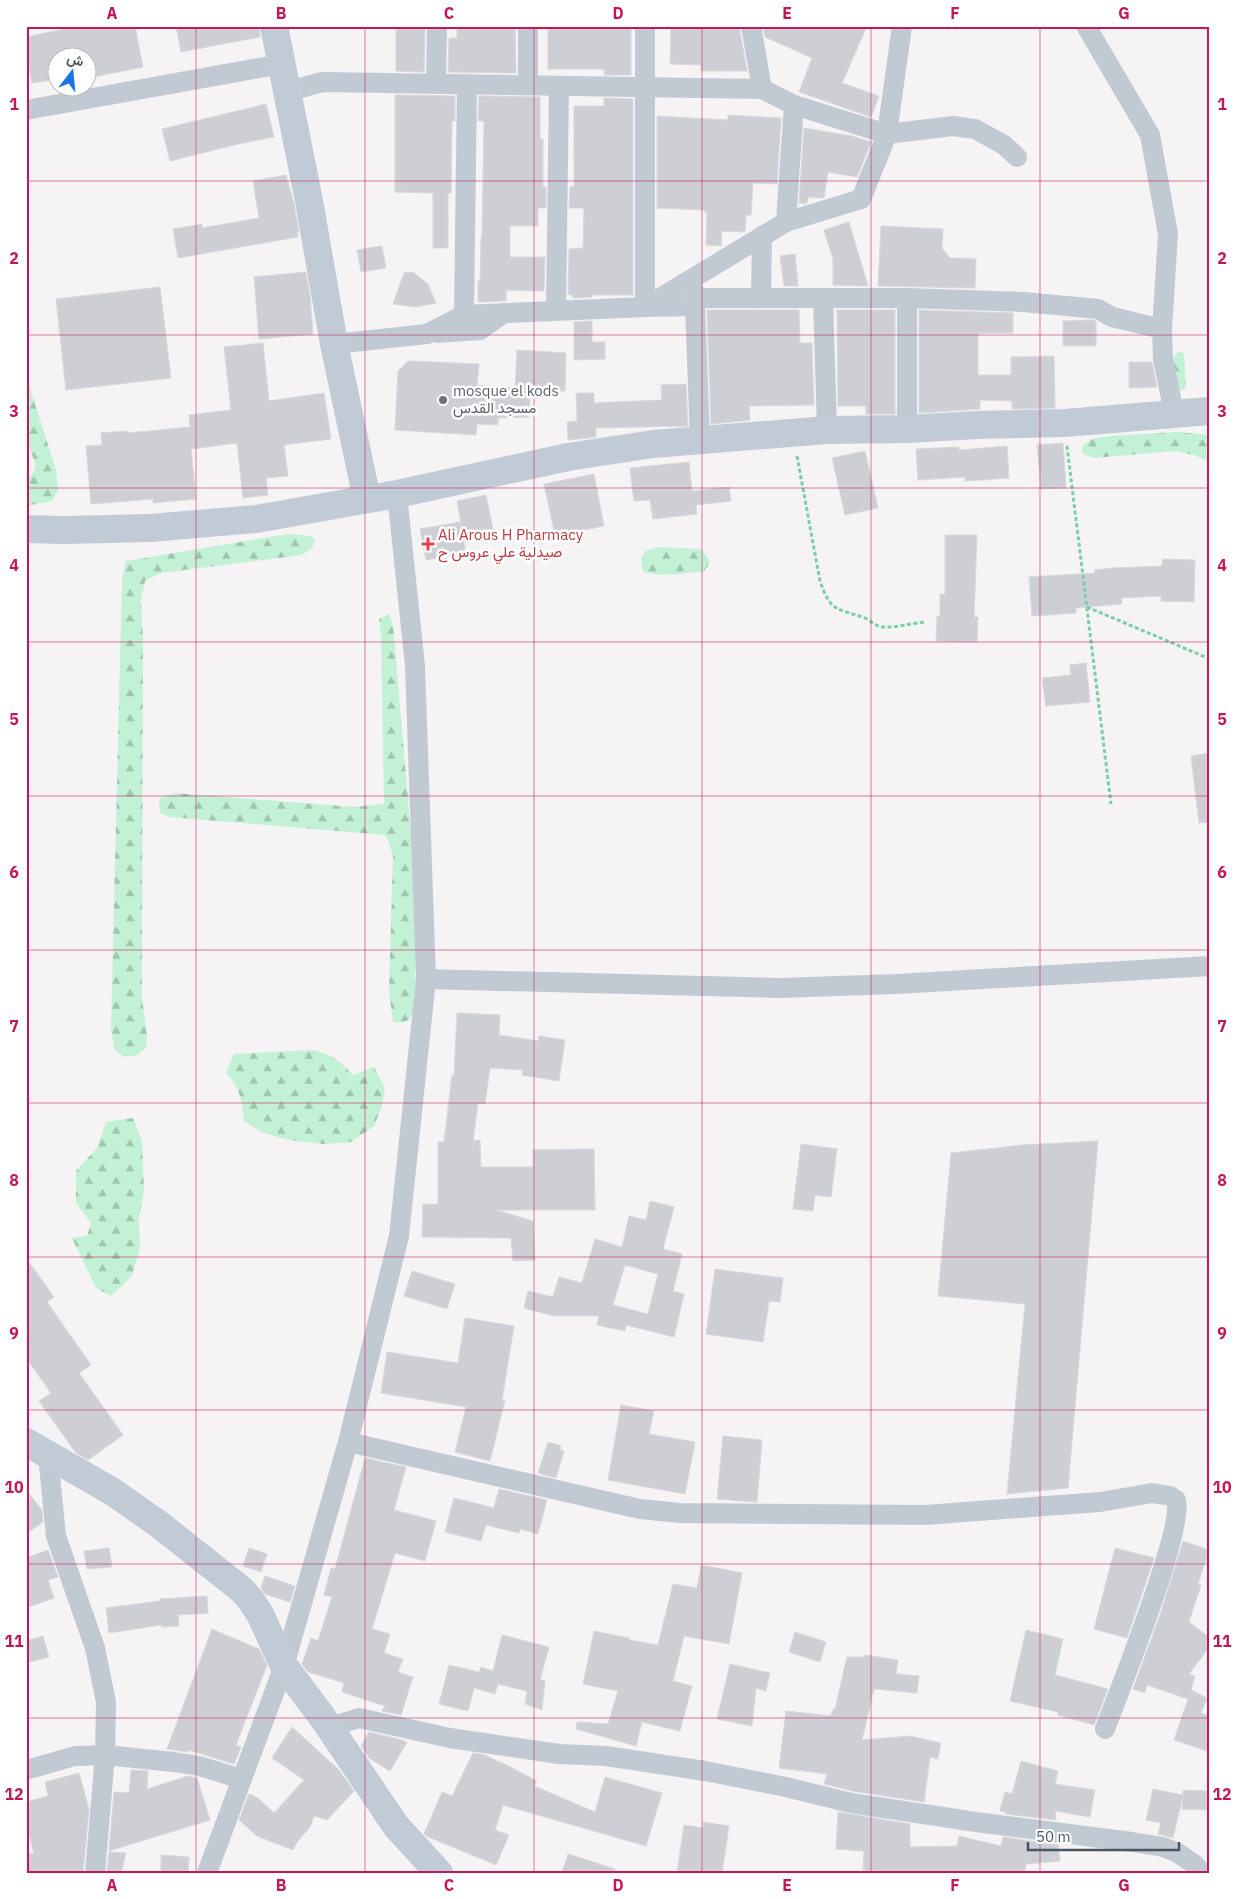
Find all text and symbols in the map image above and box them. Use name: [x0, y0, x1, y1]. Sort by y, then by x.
text: A: [107, 3, 118, 23]
text: B: [276, 3, 287, 23]
text: C: [444, 3, 454, 23]
text: D: [612, 3, 624, 23]
text: E: [782, 3, 792, 23]
text: F: [950, 3, 960, 23]
text: G: [1118, 3, 1130, 23]
north arrow: [48, 48, 98, 98]
text: ش: [65, 49, 86, 71]
text: 1: [9, 94, 19, 114]
text: 1: [1217, 94, 1227, 114]
text: 2: [9, 248, 19, 268]
text: 2: [1217, 248, 1227, 268]
place label: mosque el kods مسجد القدس: [453, 381, 559, 418]
marker: mosque el kods مسجد القدس: [437, 394, 449, 406]
text: 3: [9, 401, 19, 421]
text: 3: [1217, 401, 1227, 421]
place label: Ali Arous H Pharmacy صيدلية علي عروس ح: [438, 525, 584, 565]
marker: Ali Arous H Pharmacy صيدلية علي عروس ح: [422, 538, 434, 550]
text: 4: [9, 555, 19, 575]
text: 4: [1217, 555, 1227, 575]
text: 5: [9, 709, 19, 729]
text: 5: [1217, 709, 1227, 729]
text: 6: [9, 862, 19, 882]
text: 6: [1217, 862, 1227, 882]
text: 7: [9, 1016, 19, 1036]
text: 7: [1217, 1016, 1227, 1036]
text: 8: [9, 1170, 19, 1190]
text: 8: [1217, 1170, 1227, 1190]
text: 9: [9, 1323, 19, 1343]
text: 9: [1217, 1323, 1227, 1343]
text: 10: [4, 1477, 24, 1497]
text: 10: [1212, 1477, 1232, 1497]
text: 11: [4, 1631, 24, 1651]
text: 11: [1212, 1631, 1232, 1651]
text: 12: [4, 1784, 24, 1804]
text: 12: [1212, 1784, 1232, 1804]
scale bar: [1028, 1819, 1180, 1851]
text: 50 m: [1036, 1827, 1071, 1846]
text: A: [107, 1875, 118, 1895]
text: B: [276, 1875, 287, 1895]
text: C: [444, 1875, 454, 1895]
text: D: [612, 1875, 624, 1895]
text: E: [782, 1875, 792, 1895]
text: F: [950, 1875, 960, 1895]
text: G: [1118, 1875, 1130, 1895]

